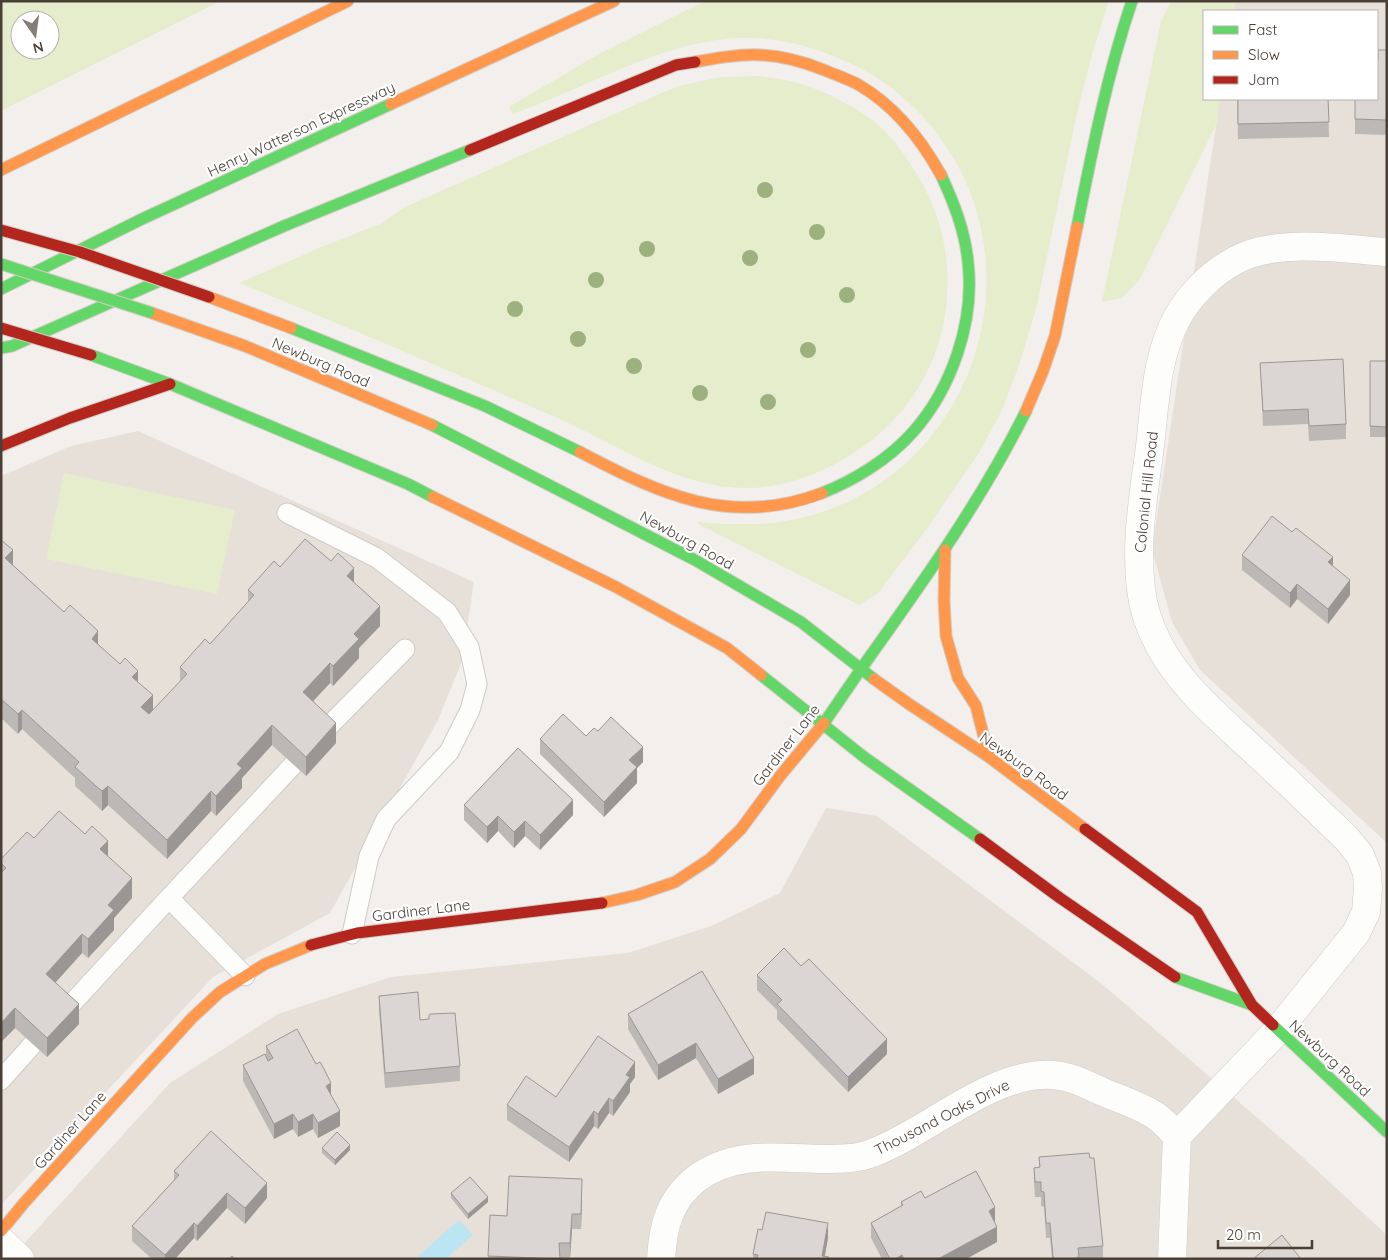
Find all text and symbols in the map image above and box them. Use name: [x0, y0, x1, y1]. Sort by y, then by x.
north arrow: [10, 10, 60, 60]
legend: [1203, 10, 1378, 100]
text: Fast: [1248, 20, 1277, 39]
text: N: [31, 38, 45, 58]
text: Slow: [1248, 45, 1280, 64]
text: Jam: [1248, 70, 1279, 89]
street label: Henry Watterson Expressway: [204, 77, 398, 181]
street label: Newburg Road: [269, 333, 373, 391]
street label: Colonial Hill Road: [1130, 430, 1162, 554]
street label: Newburg Road: [637, 506, 737, 574]
street label: Gardiner Lane: [748, 700, 824, 790]
street label: Newburg Road: [976, 728, 1072, 804]
street label: Gardiner Lane: [371, 895, 471, 925]
street label: Newburg Road: [1285, 1015, 1375, 1101]
street label: Thousand Oaks Drive: [871, 1075, 1013, 1159]
street label: Gardiner Lane: [30, 1087, 110, 1173]
scale bar: [1218, 1218, 1312, 1250]
text: 20 m: [1226, 1225, 1261, 1244]

